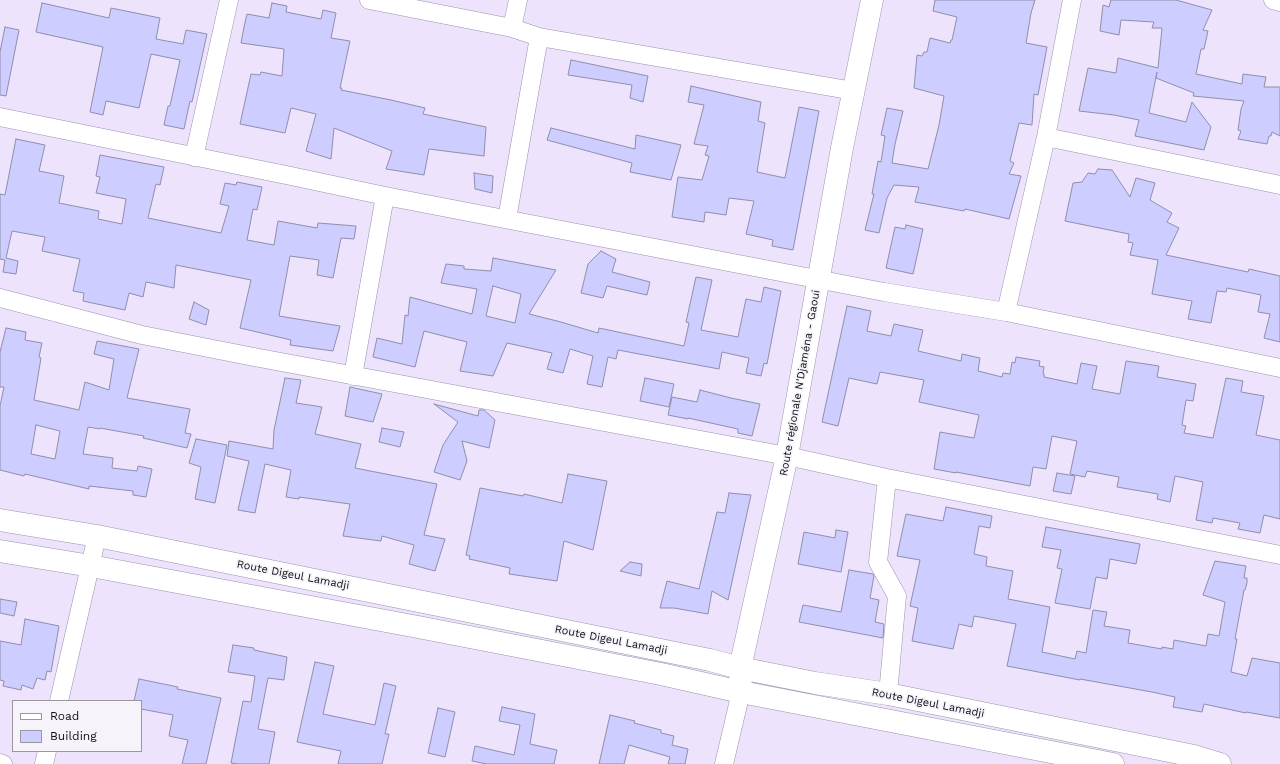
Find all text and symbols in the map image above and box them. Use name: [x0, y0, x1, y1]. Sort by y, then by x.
street label: Route régionale N'Djaména - Gaoui: [777, 289, 823, 477]
street label: Route Digeul Lamadji: [236, 558, 350, 592]
street label: Route Digeul Lamadji: [554, 623, 668, 657]
street label: Route Digeul Lamadji: [871, 686, 985, 720]
legend: [12, 700, 142, 752]
text: Road: [50, 709, 79, 723]
text: Building: [50, 729, 97, 743]

